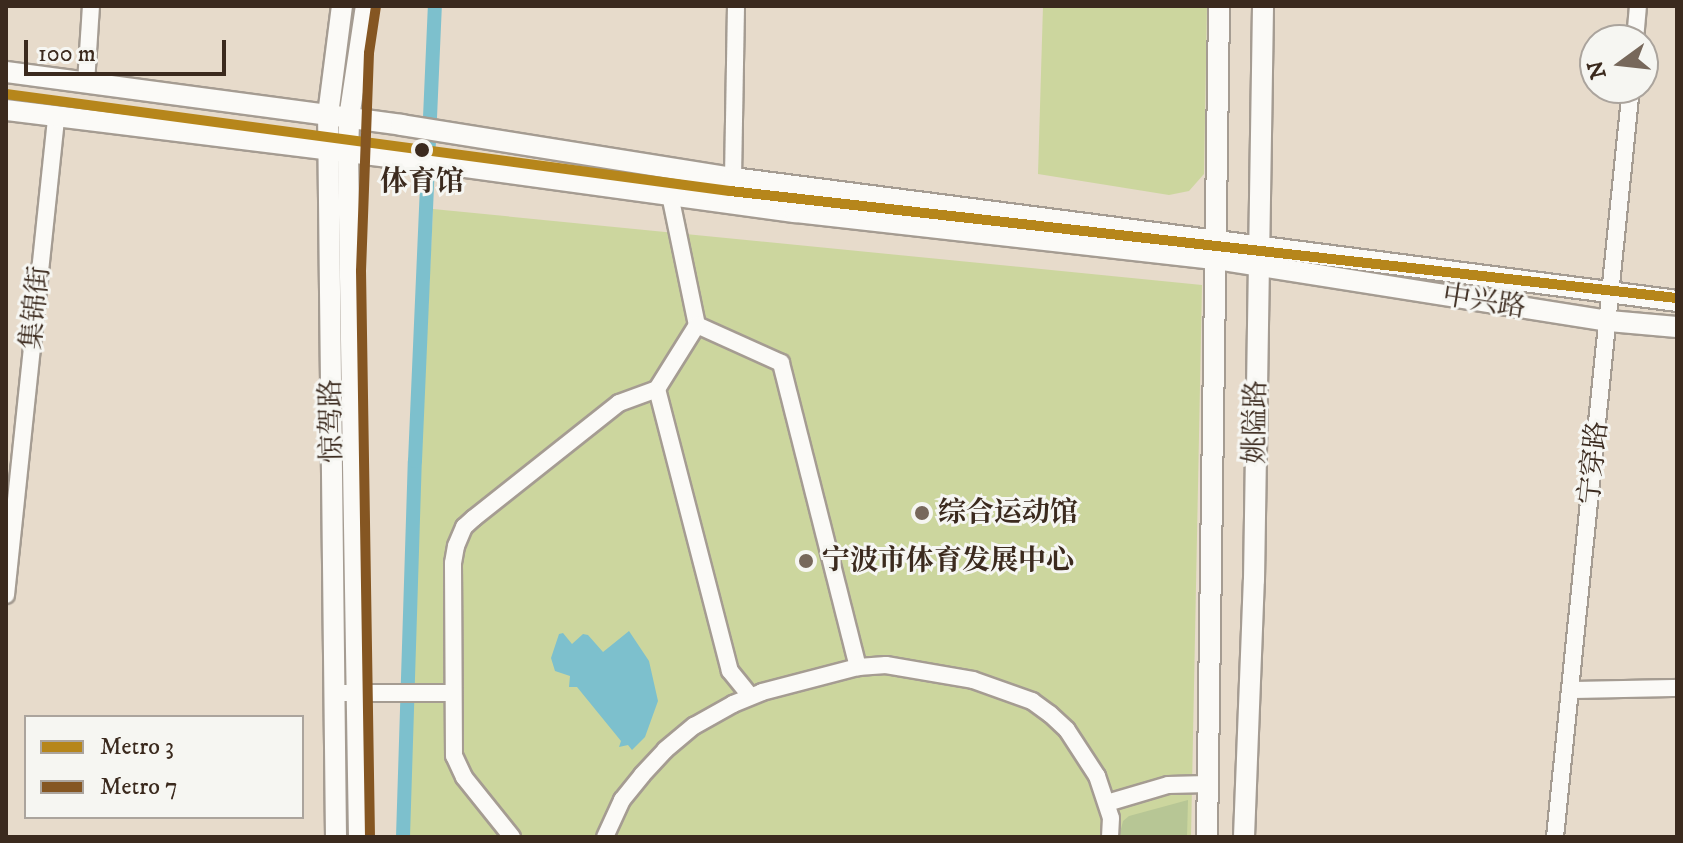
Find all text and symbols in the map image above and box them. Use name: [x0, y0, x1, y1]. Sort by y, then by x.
scale bar: [28, 24, 230, 74]
north arrow: [1579, 24, 1659, 104]
text: 100 m: [38, 39, 96, 69]
text: N: [1582, 58, 1613, 82]
marker: 体育馆: [410, 138, 434, 162]
place label: 体育馆: [380, 165, 464, 199]
street label: 集锦街: [15, 264, 57, 352]
street label: 中兴路: [1440, 279, 1528, 325]
street label: 惊驾路: [314, 379, 350, 463]
street label: 姚隘路: [1238, 380, 1274, 464]
street label: 宁穿路: [1573, 419, 1615, 507]
place label: 综合运动馆: [938, 496, 1078, 530]
marker: 综合运动馆: [913, 504, 931, 522]
place label: 宁波市体育发展中心: [822, 544, 1074, 578]
marker: 宁波市体育发展中心: [797, 552, 815, 570]
legend: [24, 715, 304, 819]
text: Metro 3: [100, 732, 174, 762]
text: Metro 7: [100, 772, 178, 802]

